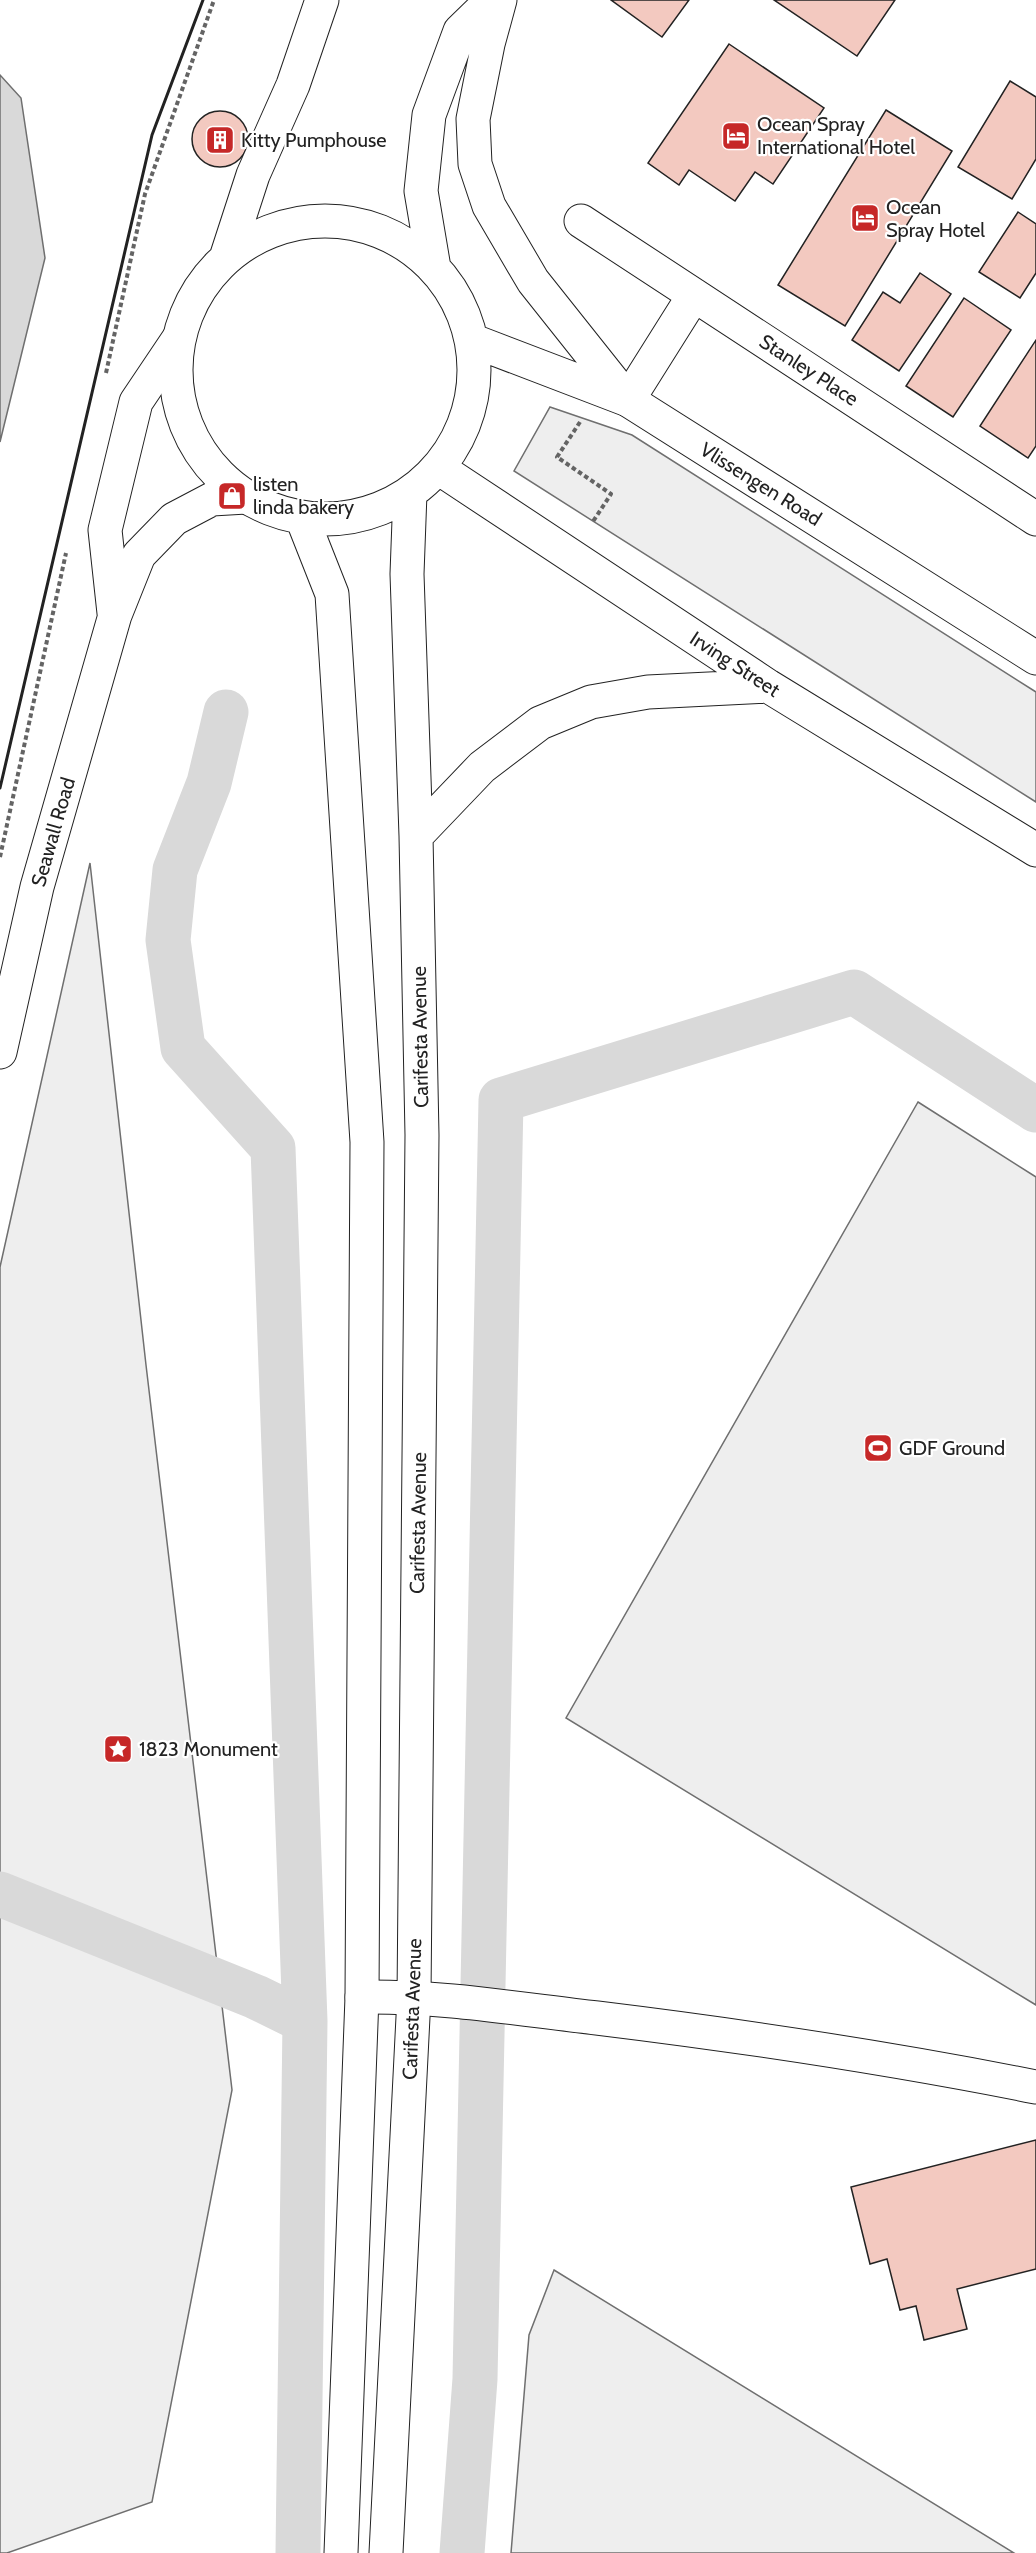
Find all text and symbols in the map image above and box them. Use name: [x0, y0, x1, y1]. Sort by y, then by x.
place label: Ocean Spray International Hotel: [757, 112, 915, 159]
hotel icon: Ocean Spray International Hotel: [720, 120, 752, 152]
building icon: Kitty Pumphouse: [204, 124, 236, 156]
place label: Kitty Pumphouse: [241, 128, 386, 152]
place label: Ocean Spray Hotel: [886, 195, 985, 242]
hotel icon: Ocean Spray Hotel: [849, 202, 881, 234]
street label: Stanley Place: [755, 329, 863, 411]
street label: Vlissengen Road: [696, 437, 826, 531]
place label: listen linda bakery: [253, 472, 354, 519]
shop icon: listen linda bakery: [216, 480, 248, 512]
street label: Irving Street: [686, 626, 785, 702]
street label: Seawall Road: [26, 775, 80, 889]
street label: Carifesta Avenue: [407, 966, 433, 1108]
sports icon: GDF Ground: [862, 1432, 894, 1464]
place label: GDF Ground: [899, 1436, 1005, 1460]
street label: Carifesta Avenue: [405, 1452, 431, 1594]
place icon: 1823 Monument: [102, 1733, 134, 1765]
place label: 1823 Monument: [139, 1737, 278, 1761]
street label: Carifesta Avenue: [398, 1938, 426, 2080]

